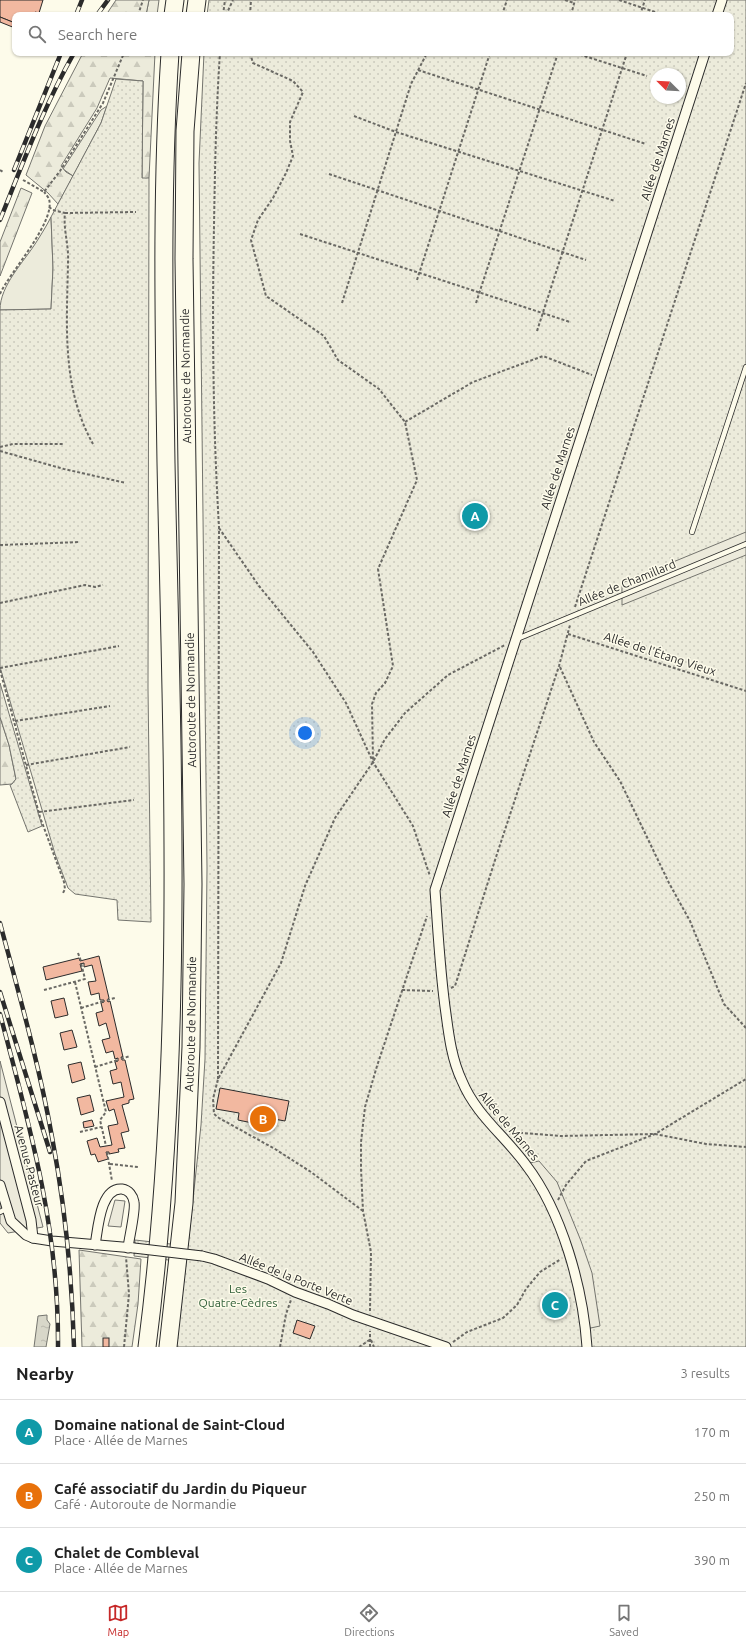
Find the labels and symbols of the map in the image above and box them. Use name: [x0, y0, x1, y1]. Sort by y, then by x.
north arrow: [650, 68, 686, 104]
street label: Allée de Marnes: [638, 116, 677, 202]
street label: Autoroute de Normandie: [178, 308, 193, 444]
street label: Allée de Marnes: [538, 425, 577, 511]
pin: A: [462, 501, 488, 531]
street label: Allée de Chamillard: [576, 557, 678, 608]
street label: Allée de l'Étang Vieux: [602, 629, 718, 678]
street label: Autoroute de Normandie: [183, 632, 198, 768]
your location: [295, 723, 315, 743]
street label: Allée de Marnes: [439, 733, 478, 819]
street label: Autoroute de Normandie: [182, 956, 198, 1092]
street label: Allée de Marnes: [477, 1088, 542, 1163]
pin: B: [250, 1104, 276, 1134]
street label: Avenue Pasteur: [12, 1123, 47, 1209]
street label: Allée de la Porte Verte: [238, 1250, 355, 1307]
park label: Les Quatre-Cèdres: [198, 1282, 278, 1309]
pin: C: [542, 1290, 568, 1320]

